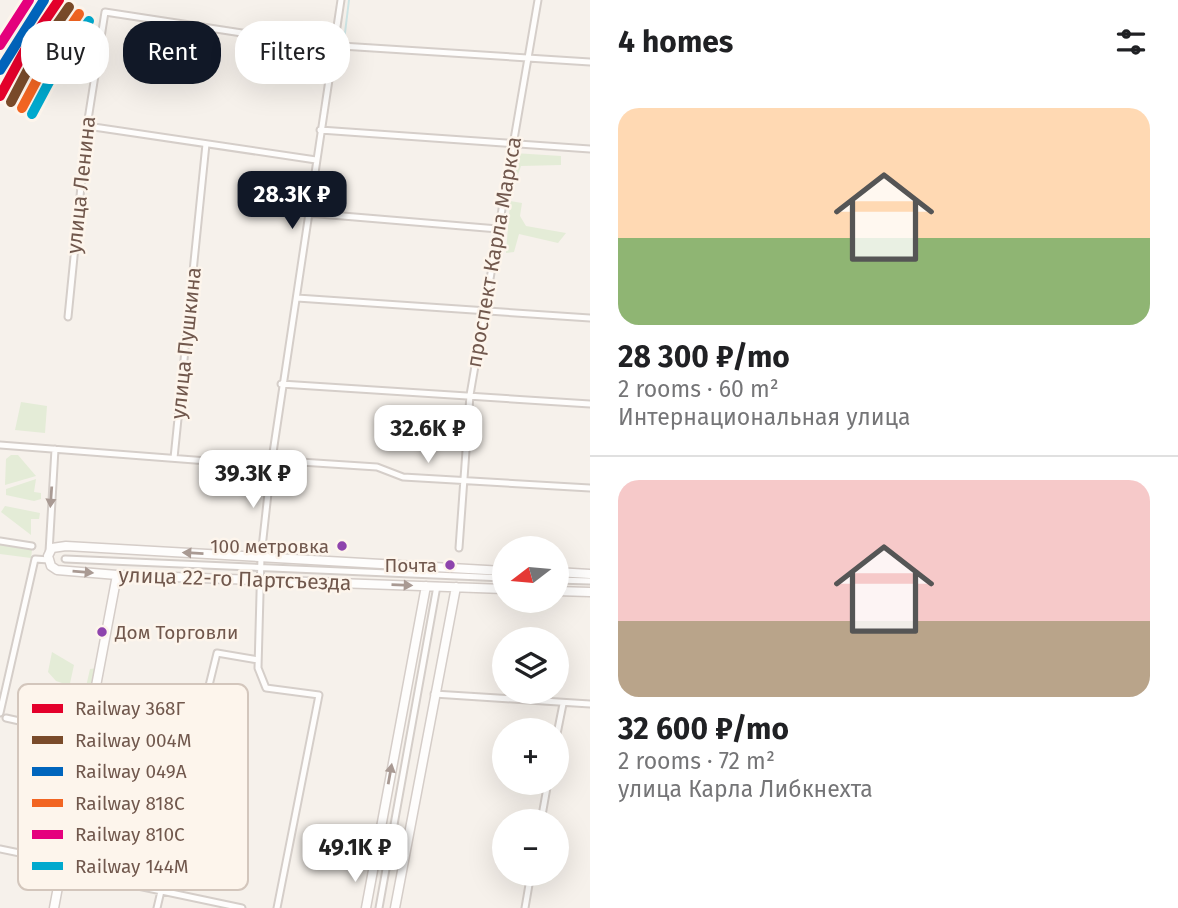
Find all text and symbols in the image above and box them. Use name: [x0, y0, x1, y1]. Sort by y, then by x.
chip: Buy: [21, 21, 109, 84]
chip: Rent: [123, 21, 221, 84]
chip: Filters: [235, 21, 350, 84]
icon: filters: [1112, 23, 1150, 61]
text: 4 homes: [618, 24, 733, 60]
street label: улица Ленина: [61, 115, 101, 255]
street label: проспект Карла Маркса: [461, 134, 527, 370]
icon: home: [821, 154, 947, 280]
pin: 28.3K ₽: [227, 172, 357, 231]
text: 28.3K ₽: [254, 180, 330, 208]
street label: улица Пушкина: [165, 266, 207, 420]
text: 28 300 ₽/mo: [618, 339, 790, 375]
text: 2 rooms · 60 m²: [618, 375, 779, 403]
text: Интернациональная улица: [618, 403, 910, 431]
pin: 32.6K ₽: [363, 406, 493, 465]
text: 32.6K ₽: [390, 414, 466, 442]
pin: 39.3K ₽: [188, 450, 318, 510]
text: 39.3K ₽: [215, 459, 291, 487]
one-way arrow: [45, 487, 56, 509]
icon: home: [821, 526, 947, 652]
place label: 100 метровка: [210, 535, 329, 558]
north arrow: [492, 536, 569, 612]
map controls: [492, 536, 569, 886]
marker: 100 метровка: [335, 539, 349, 553]
one-way arrow: [182, 548, 204, 559]
place label: Почта: [384, 554, 437, 577]
marker: Почта: [443, 558, 457, 572]
street label: улица 22-го Партсъезда: [118, 562, 352, 596]
one-way arrow: [73, 567, 95, 578]
one-way arrow: [392, 579, 414, 590]
place label: Дом Торговли: [114, 621, 238, 644]
marker: Дом Торговли: [95, 625, 109, 639]
button: layers: [492, 627, 569, 704]
legend: [18, 684, 248, 890]
text: Railway 368Г: [75, 697, 185, 720]
text: 32 600 ₽/mo: [618, 711, 789, 747]
button: +: [492, 718, 569, 795]
text: Railway 004М: [75, 729, 192, 752]
text: 2 rooms · 72 m²: [618, 747, 775, 775]
text: Railway 049А: [75, 760, 187, 783]
one-way arrow: [385, 763, 396, 785]
text: улица Карла Либкнехта: [618, 775, 873, 803]
text: Railway 818С: [75, 792, 185, 815]
button: −: [492, 809, 569, 886]
text: Railway 810С: [75, 823, 185, 846]
pin: 49.1K ₽: [290, 824, 420, 884]
text: 49.1K ₽: [318, 833, 392, 861]
text: Railway 144М: [75, 855, 189, 878]

